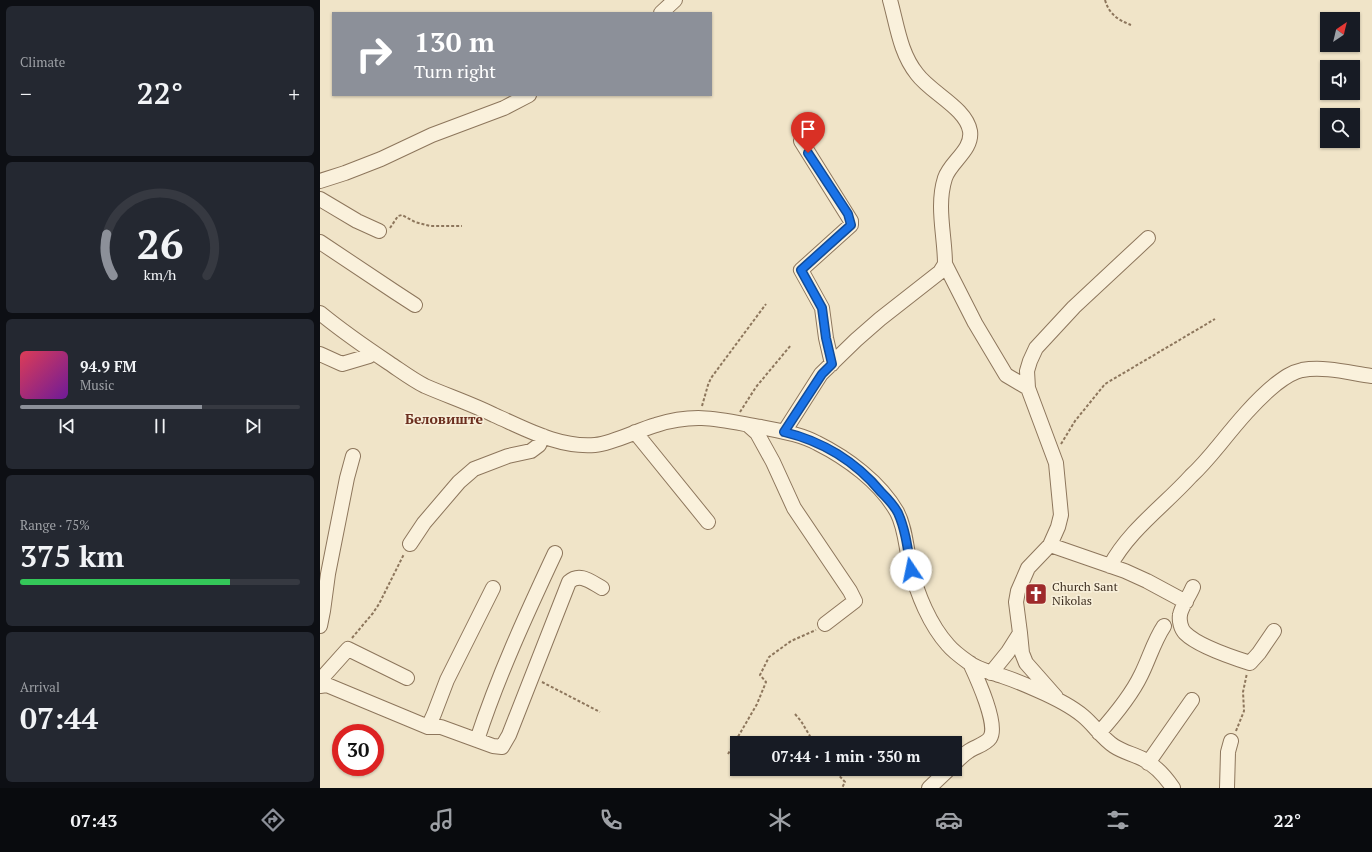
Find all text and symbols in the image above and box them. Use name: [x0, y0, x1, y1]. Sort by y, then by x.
north arrow: [1320, 12, 1360, 52]
map controls: [1320, 12, 1360, 148]
text: 130 m: [414, 23, 495, 60]
icon: right: [348, 28, 400, 80]
text: Climate: [20, 53, 65, 71]
text: Turn right: [414, 59, 496, 83]
button: sound: [1320, 60, 1360, 100]
text: 22°: [137, 73, 183, 113]
text: −: [20, 79, 32, 108]
text: +: [288, 79, 300, 108]
button: search: [1320, 108, 1360, 148]
pin: [791, 112, 825, 153]
icon: arrive: [797, 118, 819, 140]
text: 26: [136, 215, 184, 270]
text: km/h: [144, 264, 177, 283]
text: 94.9 FM: [80, 356, 137, 376]
text: Music: [80, 376, 114, 394]
district label: Беловиште: [405, 409, 483, 428]
icon: previous: [56, 415, 78, 437]
icon: pause: [149, 415, 171, 437]
icon: next: [242, 415, 264, 437]
text: Range · 75%: [20, 516, 90, 534]
text: 375 km: [20, 536, 124, 576]
position arrow: [890, 549, 932, 591]
place label: Church Sant Nikolas: [1052, 579, 1118, 608]
church icon: Church Sant Nikolas: [1023, 581, 1049, 607]
text: Arrival: [20, 678, 60, 696]
text: 07:44: [20, 698, 98, 738]
speed limit sign: 30: [332, 724, 384, 776]
text: 07:44 · 1 min · 350 m: [772, 746, 920, 766]
icon: directions: [259, 806, 287, 834]
icon: music: [428, 806, 456, 834]
icon: phone: [597, 806, 625, 834]
icon: climate: [766, 806, 794, 834]
icon: car: [935, 806, 963, 834]
icon: filters: [1104, 806, 1132, 834]
text: 07:43: [71, 808, 117, 832]
text: 22°: [1274, 808, 1301, 832]

